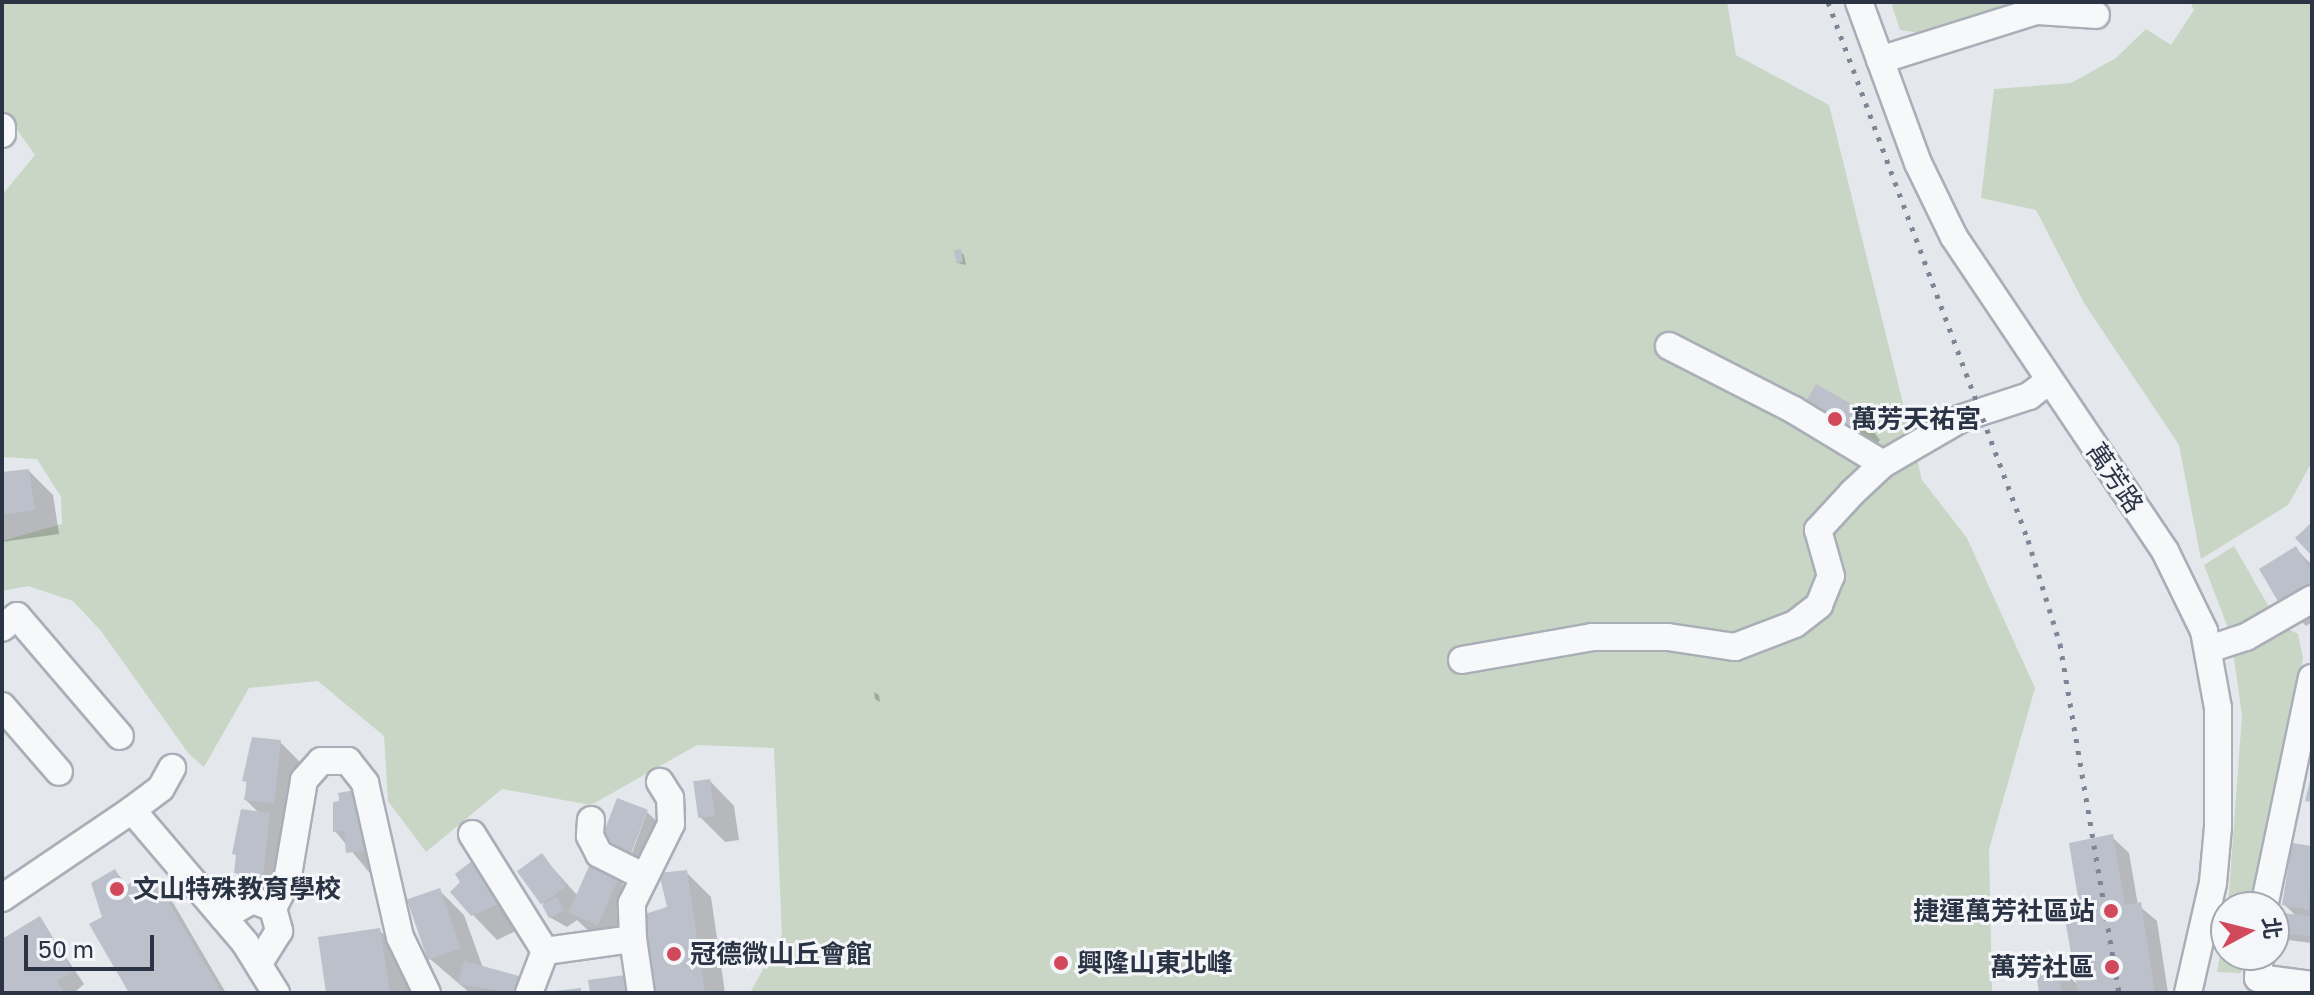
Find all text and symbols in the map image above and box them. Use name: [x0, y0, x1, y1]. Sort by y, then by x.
place label: 萬芳天祐宮: [1851, 403, 1981, 435]
marker: 萬芳天祐宮: [1826, 410, 1844, 428]
street label: 萬芳路: [2080, 437, 2150, 519]
place label: 文山特殊教育學校: [133, 873, 341, 905]
marker: 文山特殊教育學校: [108, 880, 126, 898]
north arrow: [2210, 891, 2290, 971]
place label: 捷運萬芳社區站: [1913, 895, 2095, 927]
marker: 捷運萬芳社區站: [2102, 902, 2120, 920]
text: 北: [2258, 916, 2287, 941]
scale bar: [28, 919, 158, 969]
text: 50 m: [38, 934, 94, 963]
place label: 冠德微山丘會館: [690, 938, 872, 970]
marker: 冠德微山丘會館: [665, 945, 683, 963]
place label: 興隆山東北峰: [1077, 947, 1233, 979]
place label: 萬芳社區: [1990, 951, 2094, 983]
marker: 興隆山東北峰: [1052, 954, 1070, 972]
marker: 萬芳社區: [2101, 956, 2123, 978]

